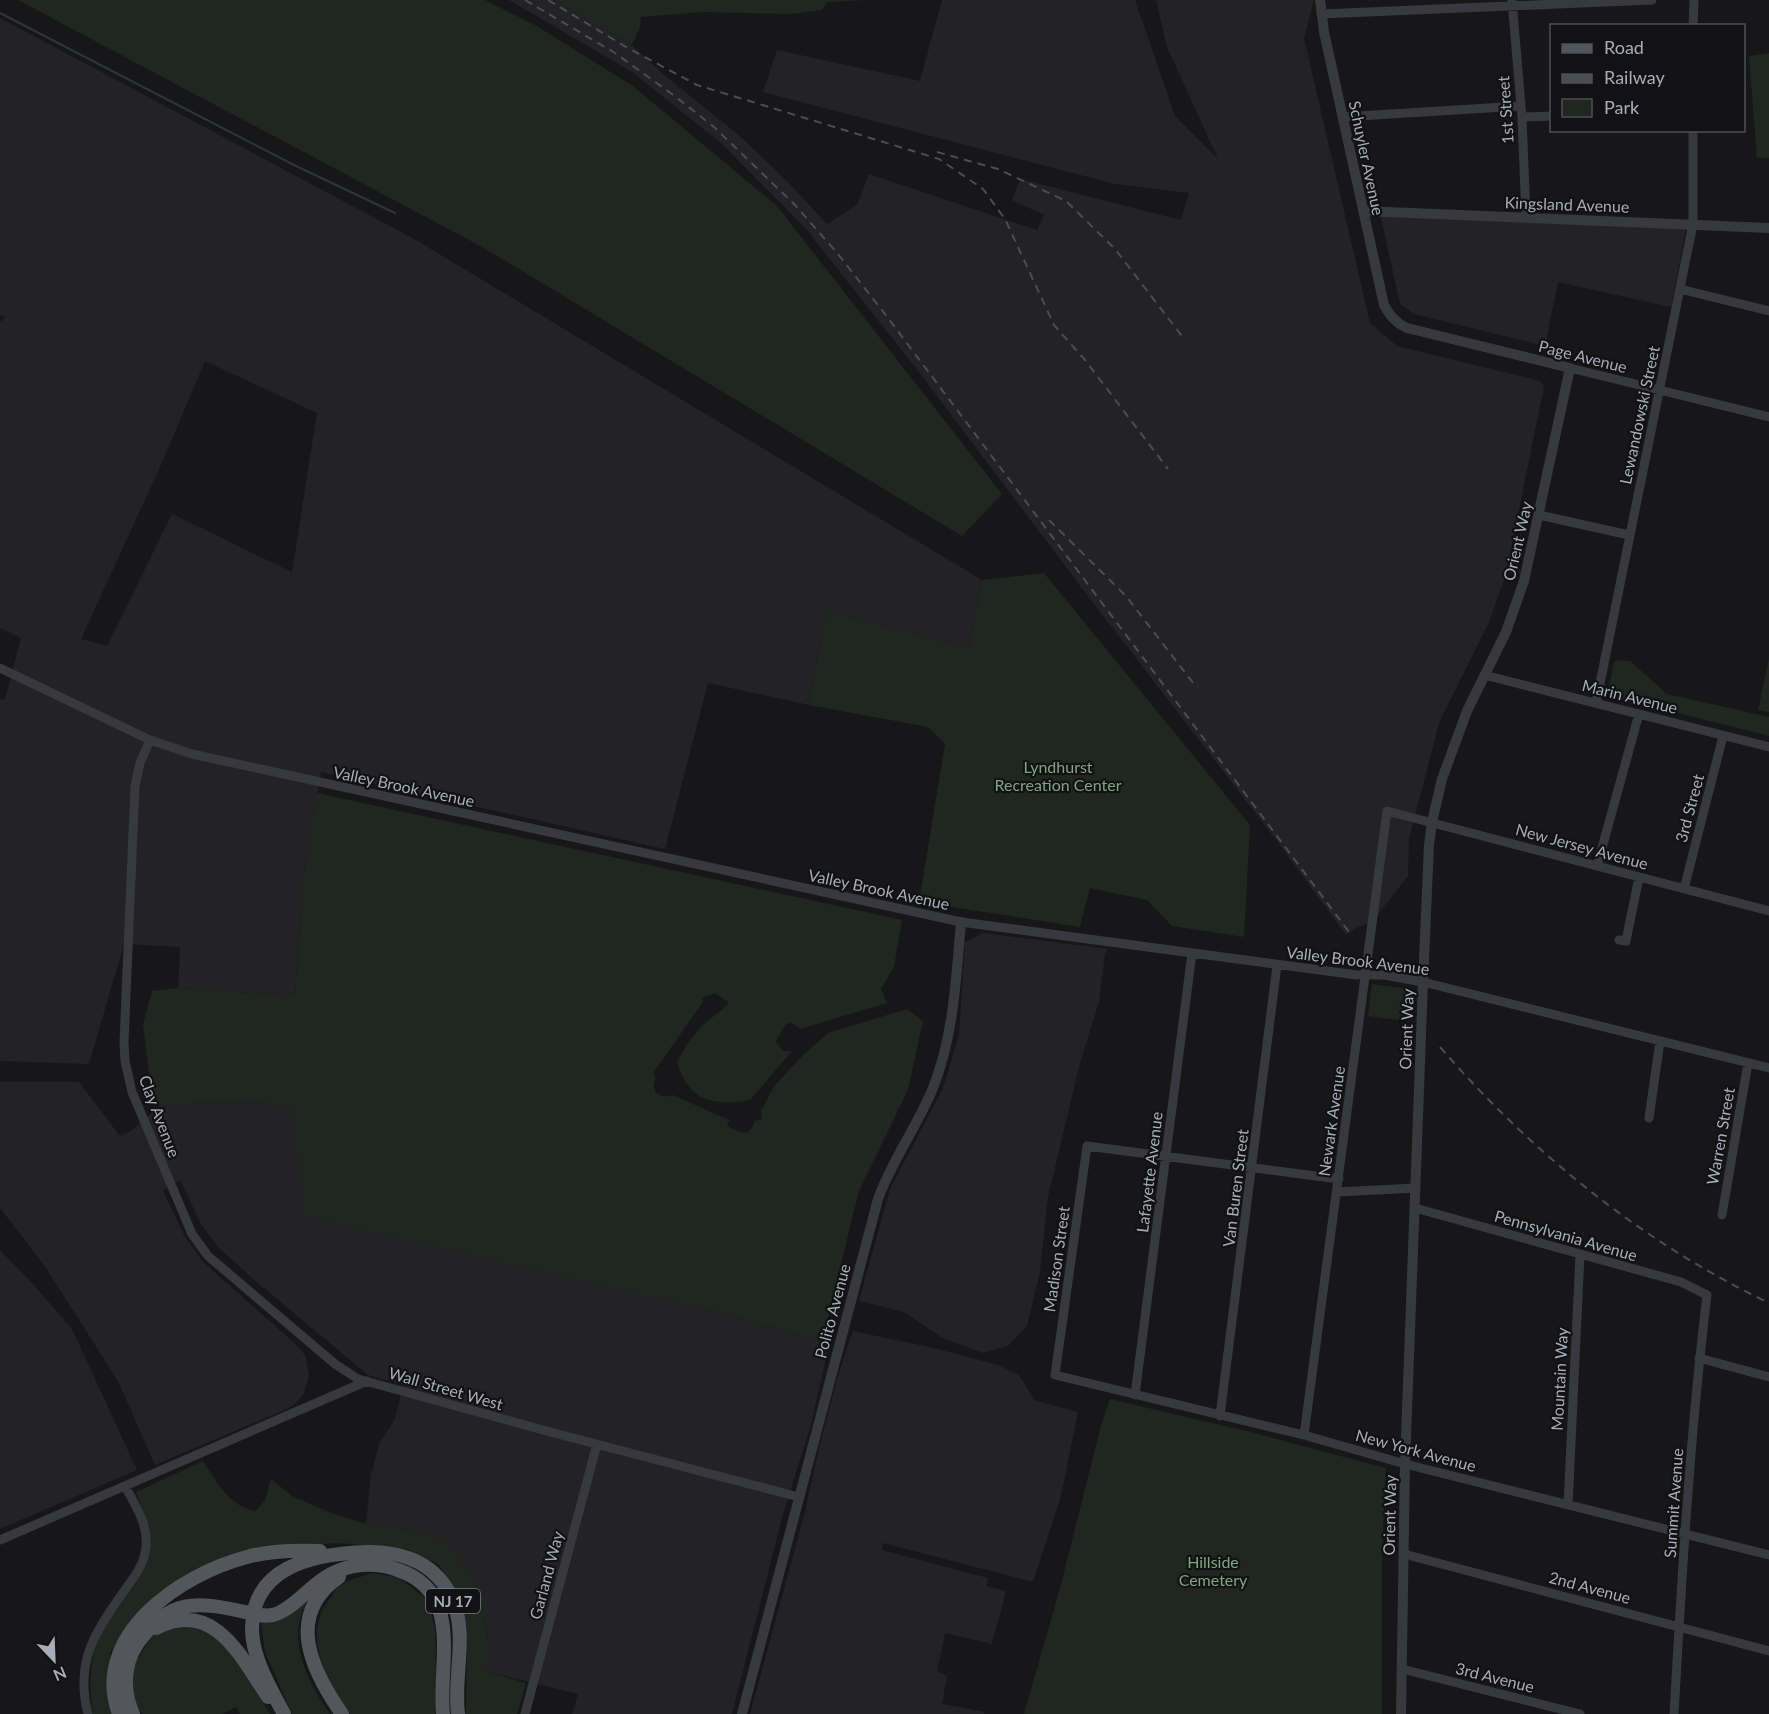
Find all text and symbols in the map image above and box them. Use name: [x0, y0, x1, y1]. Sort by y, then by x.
legend: [1550, 24, 1745, 132]
text: Road: [1604, 36, 1644, 58]
text: Railway: [1604, 66, 1665, 88]
street label: 1st Street: [1493, 75, 1517, 145]
text: Park: [1604, 96, 1640, 118]
street label: Schuyler Avenue: [1346, 99, 1388, 217]
street label: Kingsland Avenue: [1504, 192, 1630, 216]
street label: Page Avenue: [1537, 336, 1629, 376]
street label: Lewandowski Street: [1615, 344, 1663, 486]
street label: Orient Way: [1499, 499, 1536, 583]
street label: Marin Avenue: [1580, 675, 1680, 717]
park label: Lyndhurst Recreation Center: [994, 757, 1122, 794]
street label: Valley Brook Avenue: [332, 762, 476, 810]
street label: 3rd Street: [1671, 771, 1707, 844]
street label: New Jersey Avenue: [1514, 819, 1650, 873]
street label: Valley Brook Avenue: [807, 865, 951, 913]
street label: Valley Brook Avenue: [1285, 942, 1431, 978]
street label: Orient Way: [1395, 988, 1417, 1070]
street label: Newark Avenue: [1314, 1065, 1348, 1177]
street label: Clay Avenue: [136, 1072, 184, 1160]
street label: Warren Street: [1702, 1086, 1738, 1186]
street label: Lafayette Avenue: [1132, 1110, 1166, 1234]
street label: Van Buren Street: [1218, 1128, 1252, 1248]
street label: Madison Street: [1039, 1205, 1073, 1313]
street label: Pennsylvania Avenue: [1492, 1206, 1640, 1264]
street label: Polito Avenue: [810, 1262, 854, 1360]
street label: Mountain Way: [1547, 1326, 1571, 1431]
street label: Wall Street West: [387, 1363, 506, 1413]
street label: New York Avenue: [1354, 1425, 1478, 1475]
street label: Summit Avenue: [1660, 1448, 1686, 1558]
street label: Orient Way: [1379, 1474, 1399, 1556]
street label: Garland Way: [525, 1528, 567, 1621]
park label: Hillside Cemetery: [1179, 1552, 1248, 1589]
street label: 2nd Avenue: [1547, 1567, 1633, 1607]
road number: NJ 17: [426, 1589, 480, 1613]
north arrow: [24, 1630, 84, 1690]
street label: 3rd Avenue: [1454, 1658, 1536, 1696]
text: N: [51, 1663, 69, 1685]

